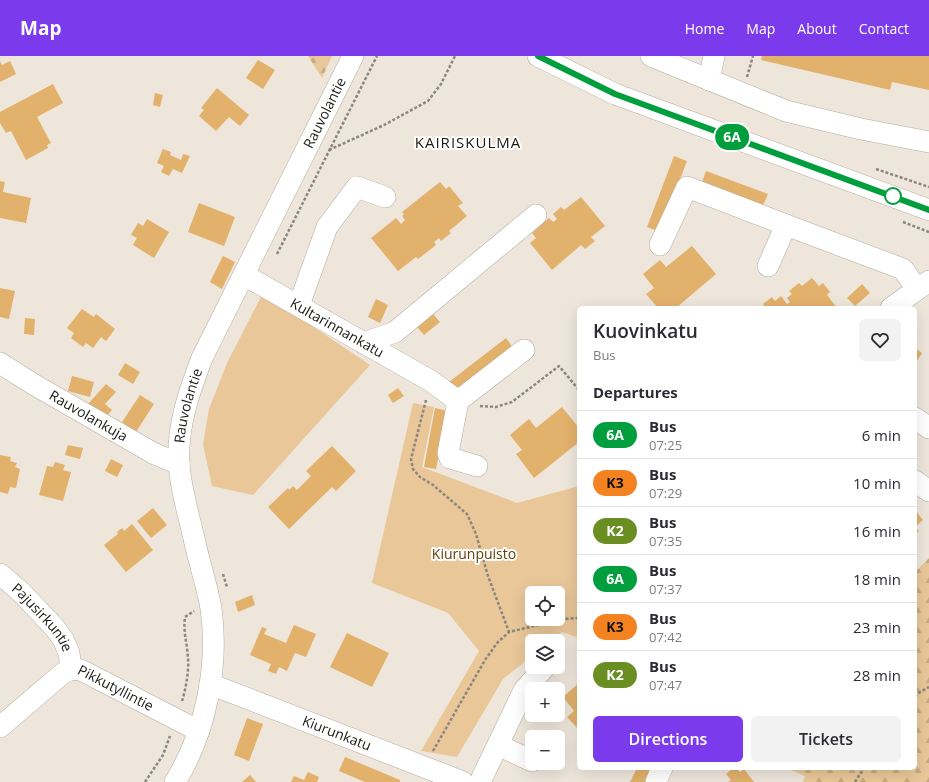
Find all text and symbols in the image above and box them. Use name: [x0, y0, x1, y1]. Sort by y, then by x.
text: Map: [20, 15, 61, 41]
text: Home: [685, 19, 724, 38]
text: Map: [746, 19, 775, 38]
text: About: [797, 19, 837, 38]
text: Contact: [859, 19, 909, 38]
street label: Rauvolantie: [298, 74, 350, 151]
line badge: 6A: [714, 124, 750, 150]
text: 6A: [723, 127, 741, 146]
district label: KAIRISKULMA: [415, 132, 521, 152]
unlabelled marker: [884, 187, 902, 205]
street label: Kultarinnankatu: [287, 293, 388, 362]
text: Kuovinkatu: [593, 318, 698, 344]
button: heart: [859, 319, 901, 361]
text: Bus: [593, 346, 616, 364]
street label: Rauvolantie: [169, 365, 206, 444]
text: Departures: [593, 382, 678, 402]
street label: Rauvolankuja: [46, 385, 131, 445]
text: Bus: [649, 416, 676, 436]
text: 6A: [606, 425, 624, 444]
text: 6 min: [862, 425, 901, 445]
text: 07:25: [649, 436, 682, 454]
text: Bus: [649, 464, 676, 484]
text: K3: [606, 473, 624, 492]
text: 10 min: [853, 473, 901, 493]
text: 07:29: [649, 484, 682, 502]
text: Bus: [649, 512, 676, 532]
text: K2: [606, 521, 624, 540]
text: 16 min: [853, 521, 901, 541]
text: 07:35: [649, 532, 682, 550]
park label: Kiurunpuisto: [432, 544, 516, 563]
text: Bus: [649, 560, 676, 580]
text: 6A: [606, 569, 624, 588]
text: 18 min: [853, 569, 901, 589]
street label: Pajusirkuntie: [8, 578, 77, 654]
text: 07:37: [649, 580, 682, 598]
map controls: [525, 586, 565, 770]
button: locate: [525, 586, 565, 626]
text: Bus: [649, 608, 676, 628]
text: K3: [606, 617, 624, 636]
text: 23 min: [853, 617, 901, 637]
text: 07:42: [649, 628, 682, 646]
button: layers: [525, 634, 565, 674]
text: Bus: [649, 656, 676, 676]
street label: Pikkutyllintie: [75, 660, 157, 715]
text: K2: [606, 665, 624, 684]
text: 28 min: [853, 665, 901, 685]
text: 07:47: [649, 676, 682, 694]
button: +: [525, 682, 565, 722]
street label: Kiurunkatu: [300, 711, 374, 755]
button: Directions: [593, 716, 743, 762]
button: Tickets: [751, 716, 901, 762]
button: −: [525, 730, 565, 770]

